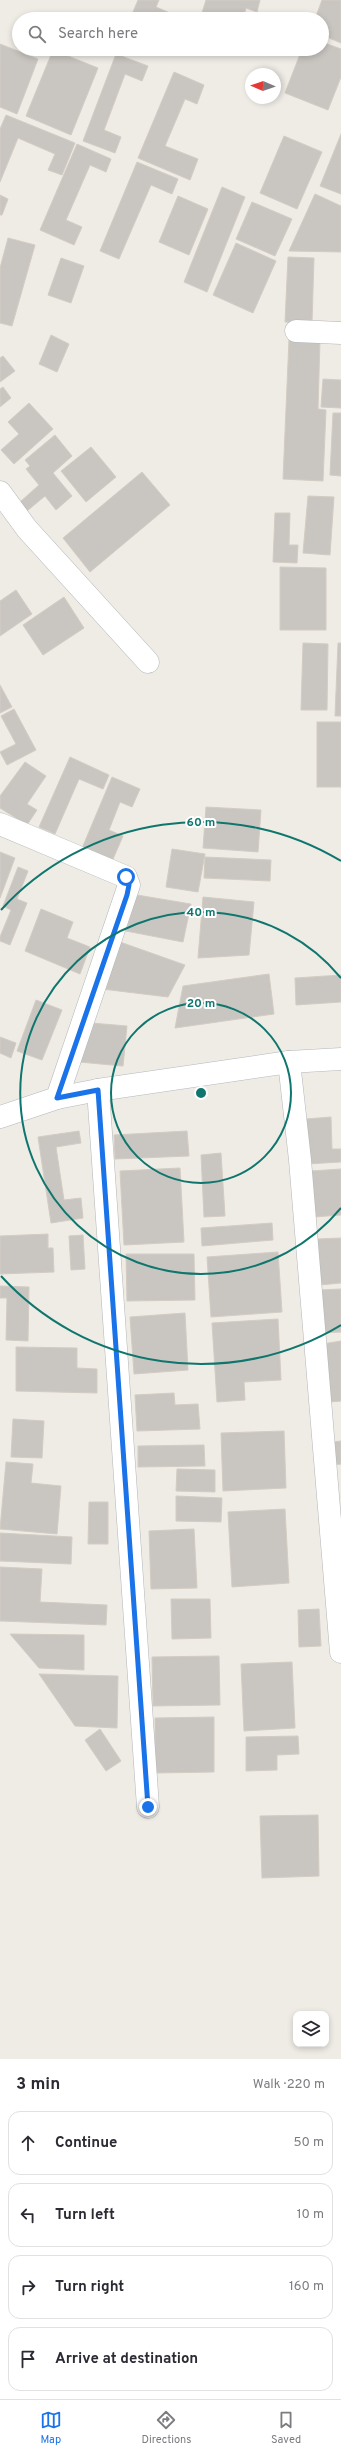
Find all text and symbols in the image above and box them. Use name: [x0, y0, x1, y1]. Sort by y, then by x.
search box: [12, 12, 329, 56]
icon: search: [26, 23, 48, 45]
text: Search here: [58, 25, 138, 44]
north arrow: [245, 68, 281, 104]
text: 60 m: [187, 815, 215, 831]
route start: [117, 868, 135, 886]
text: 40 m: [186, 905, 216, 921]
text: 20 m: [187, 996, 215, 1012]
centre of rings: [194, 1086, 208, 1100]
route end: [139, 1798, 157, 1816]
map controls: [293, 2011, 329, 2047]
button: layers: [293, 2011, 329, 2047]
text: 3 min: [16, 2074, 60, 2096]
text: Walk · 220 m: [253, 2077, 325, 2093]
icon: ahead: [17, 2132, 39, 2154]
text: Continue: [55, 2134, 117, 2153]
text: 50 m: [294, 2135, 324, 2151]
icon: left: [17, 2204, 39, 2226]
text: Turn left: [55, 2206, 115, 2225]
text: 10 m: [297, 2207, 324, 2223]
icon: right: [17, 2276, 39, 2298]
text: Turn right: [55, 2278, 124, 2297]
text: 160 m: [289, 2279, 324, 2295]
icon: arrive: [17, 2348, 39, 2370]
text: Arrive at destination: [55, 2350, 198, 2369]
tab: Map: [40, 2409, 62, 2447]
tab: Directions: [141, 2409, 191, 2447]
tab: Saved: [271, 2409, 301, 2447]

